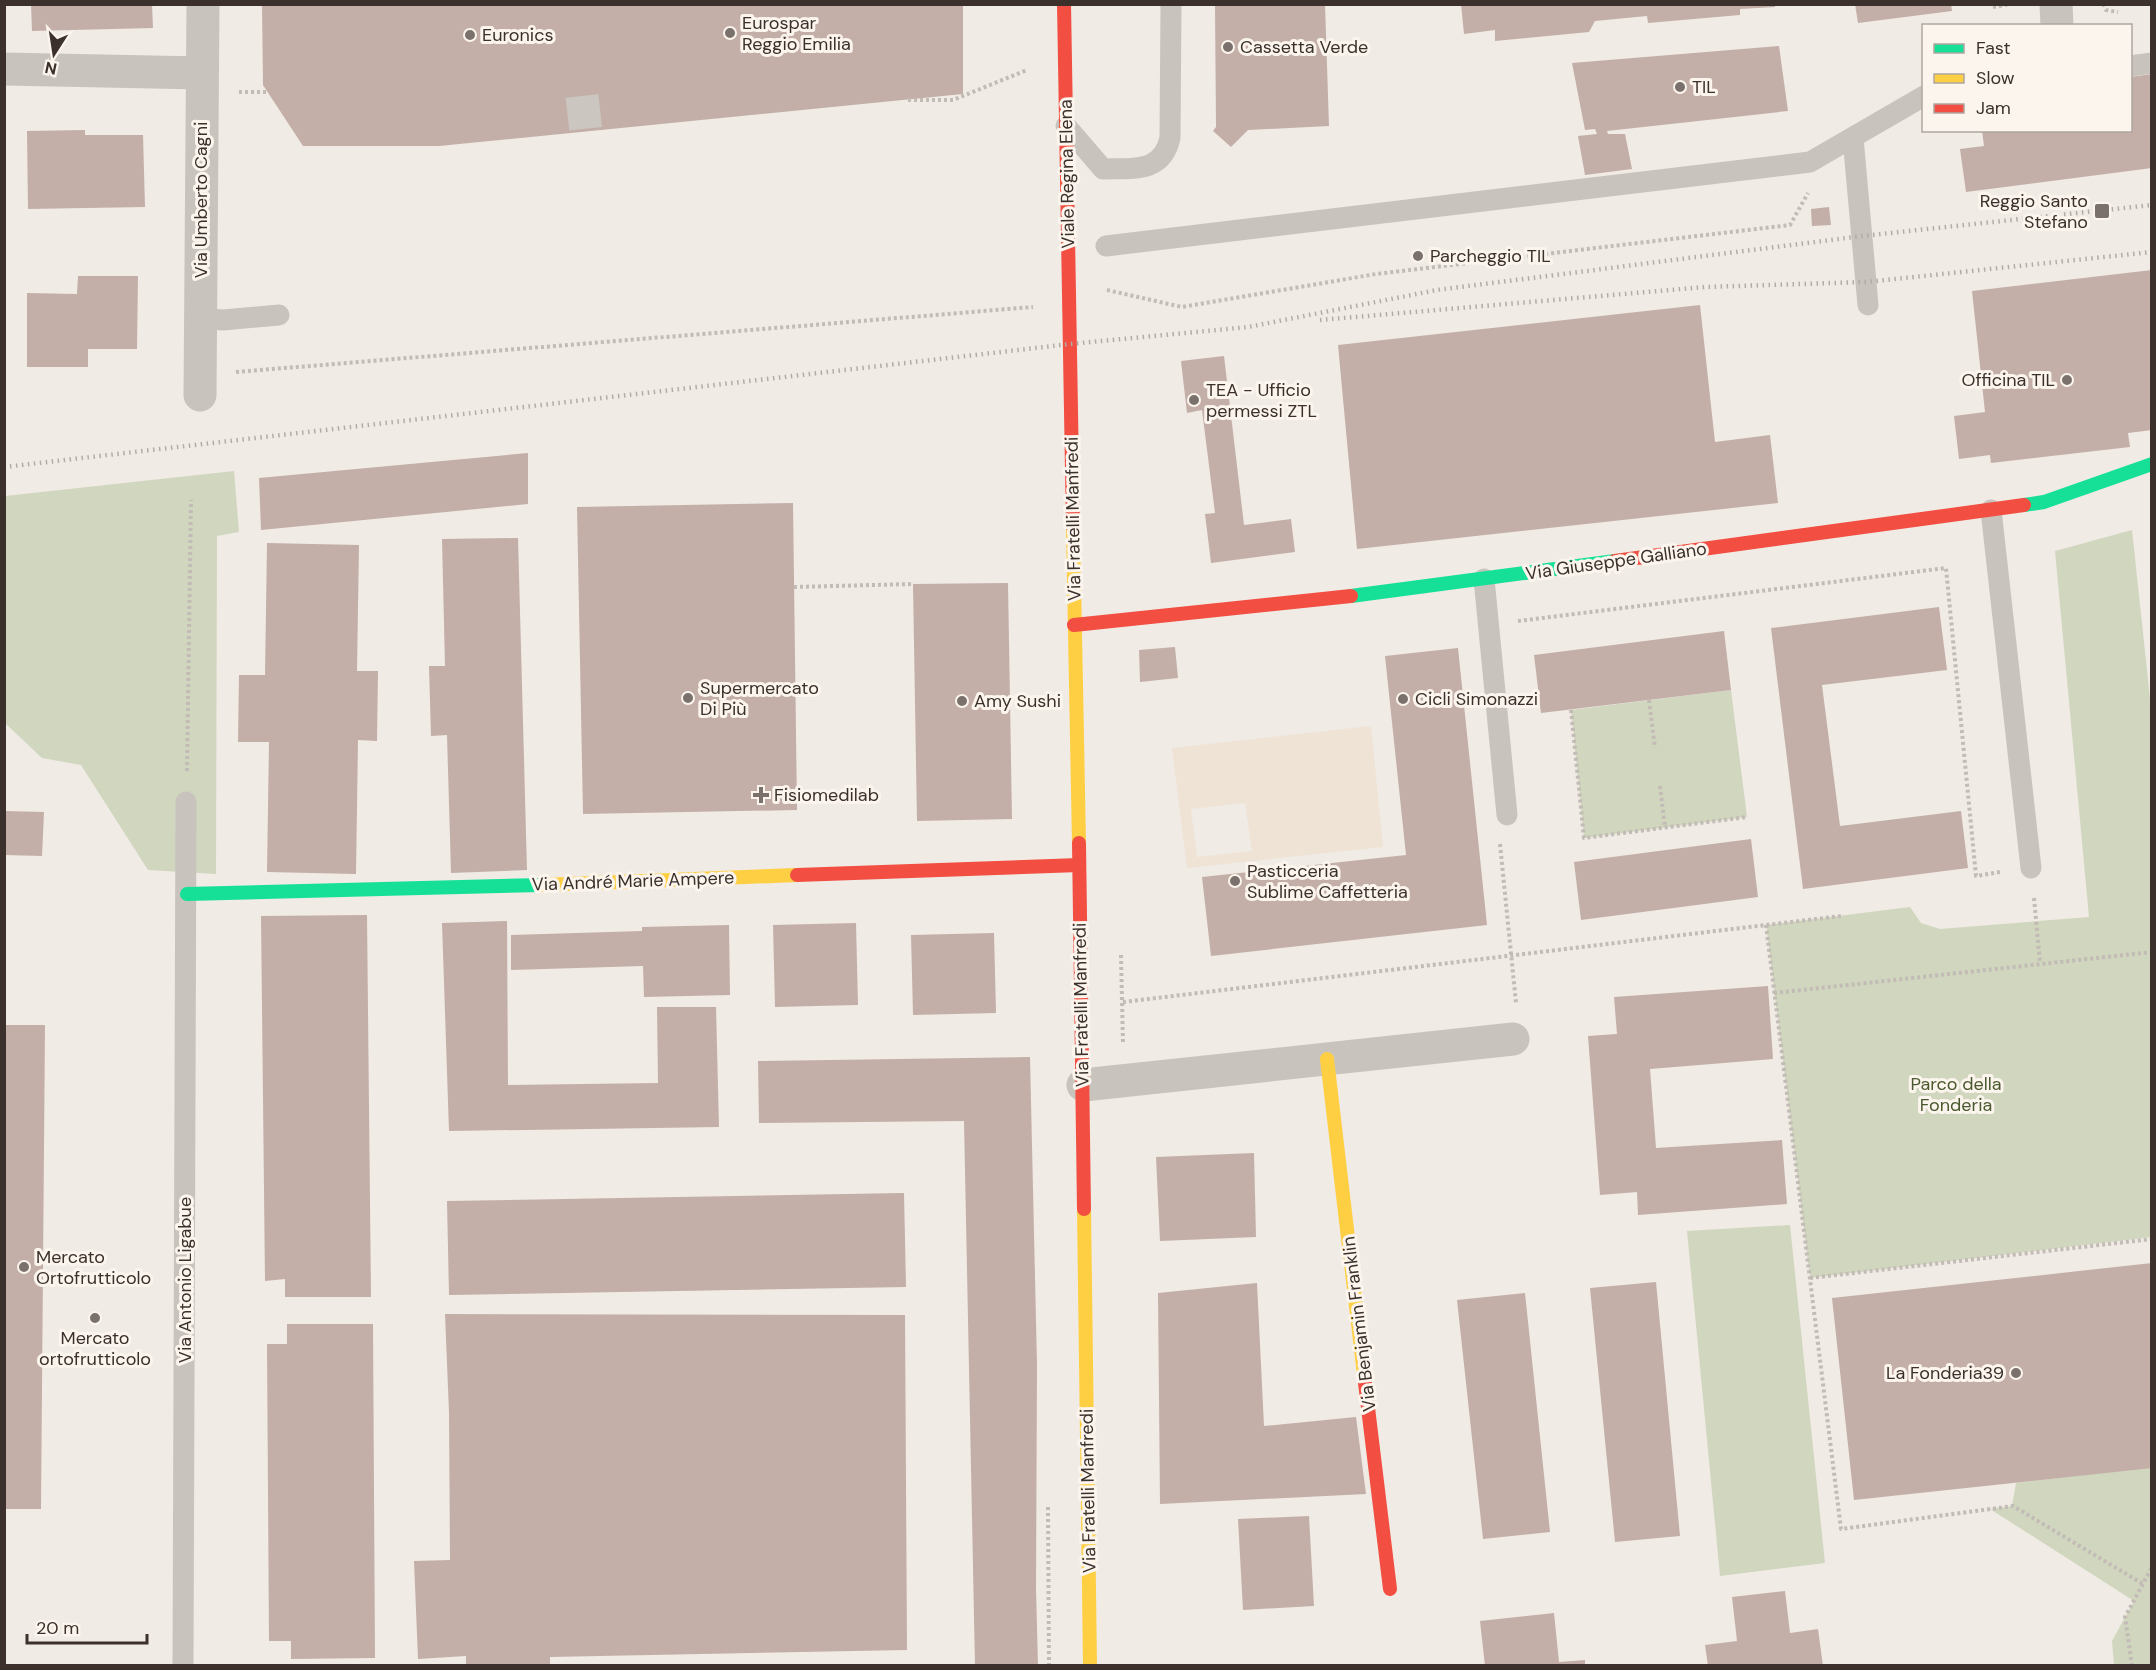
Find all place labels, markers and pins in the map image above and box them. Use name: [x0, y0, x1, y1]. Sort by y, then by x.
place label: Eurospar Reggio Emilia: [742, 11, 851, 56]
place label: Euronics: [482, 23, 553, 47]
marker: Eurospar Reggio Emilia: [723, 26, 737, 40]
marker: Euronics: [463, 28, 477, 42]
place label: Cassetta Verde: [1240, 35, 1368, 59]
marker: Cassetta Verde: [1221, 40, 1235, 54]
place label: TIL: [1692, 75, 1716, 99]
marker: TIL: [1673, 80, 1687, 94]
place label: Reggio Santo Stefano: [1980, 189, 2088, 234]
marker: Reggio Santo Stefano: [2093, 202, 2111, 220]
place label: Parcheggio TIL: [1430, 244, 1551, 268]
marker: Parcheggio TIL: [1411, 249, 1425, 263]
place label: Officina TIL: [1961, 368, 2055, 392]
marker: Officina TIL: [2060, 373, 2074, 387]
place label: TEA - Ufficio permessi ZTL: [1206, 378, 1317, 423]
marker: TEA - Ufficio permessi ZTL: [1187, 393, 1201, 407]
place label: Supermercato Di Più: [700, 676, 819, 721]
place label: Cicli Simonazzi: [1415, 687, 1538, 711]
place label: Amy Sushi: [974, 689, 1061, 713]
marker: Supermercato Di Più: [681, 691, 695, 705]
marker: Cicli Simonazzi: [1396, 692, 1410, 706]
marker: Amy Sushi: [955, 694, 969, 708]
place label: Fisiomedilab: [774, 783, 879, 807]
marker: Fisiomedilab: [752, 786, 770, 804]
place label: Pasticceria Sublime Caffetteria: [1247, 859, 1408, 904]
marker: Pasticceria Sublime Caffetteria: [1228, 874, 1242, 888]
place label: Mercato Ortofrutticolo: [36, 1245, 151, 1290]
marker: Mercato Ortofrutticolo: [17, 1260, 31, 1274]
marker: Mercato ortofrutticolo: [88, 1311, 102, 1325]
place label: Mercato ortofrutticolo: [39, 1326, 151, 1371]
place label: La Fonderia39: [1886, 1361, 2004, 1385]
marker: La Fonderia39: [2009, 1366, 2023, 1380]

